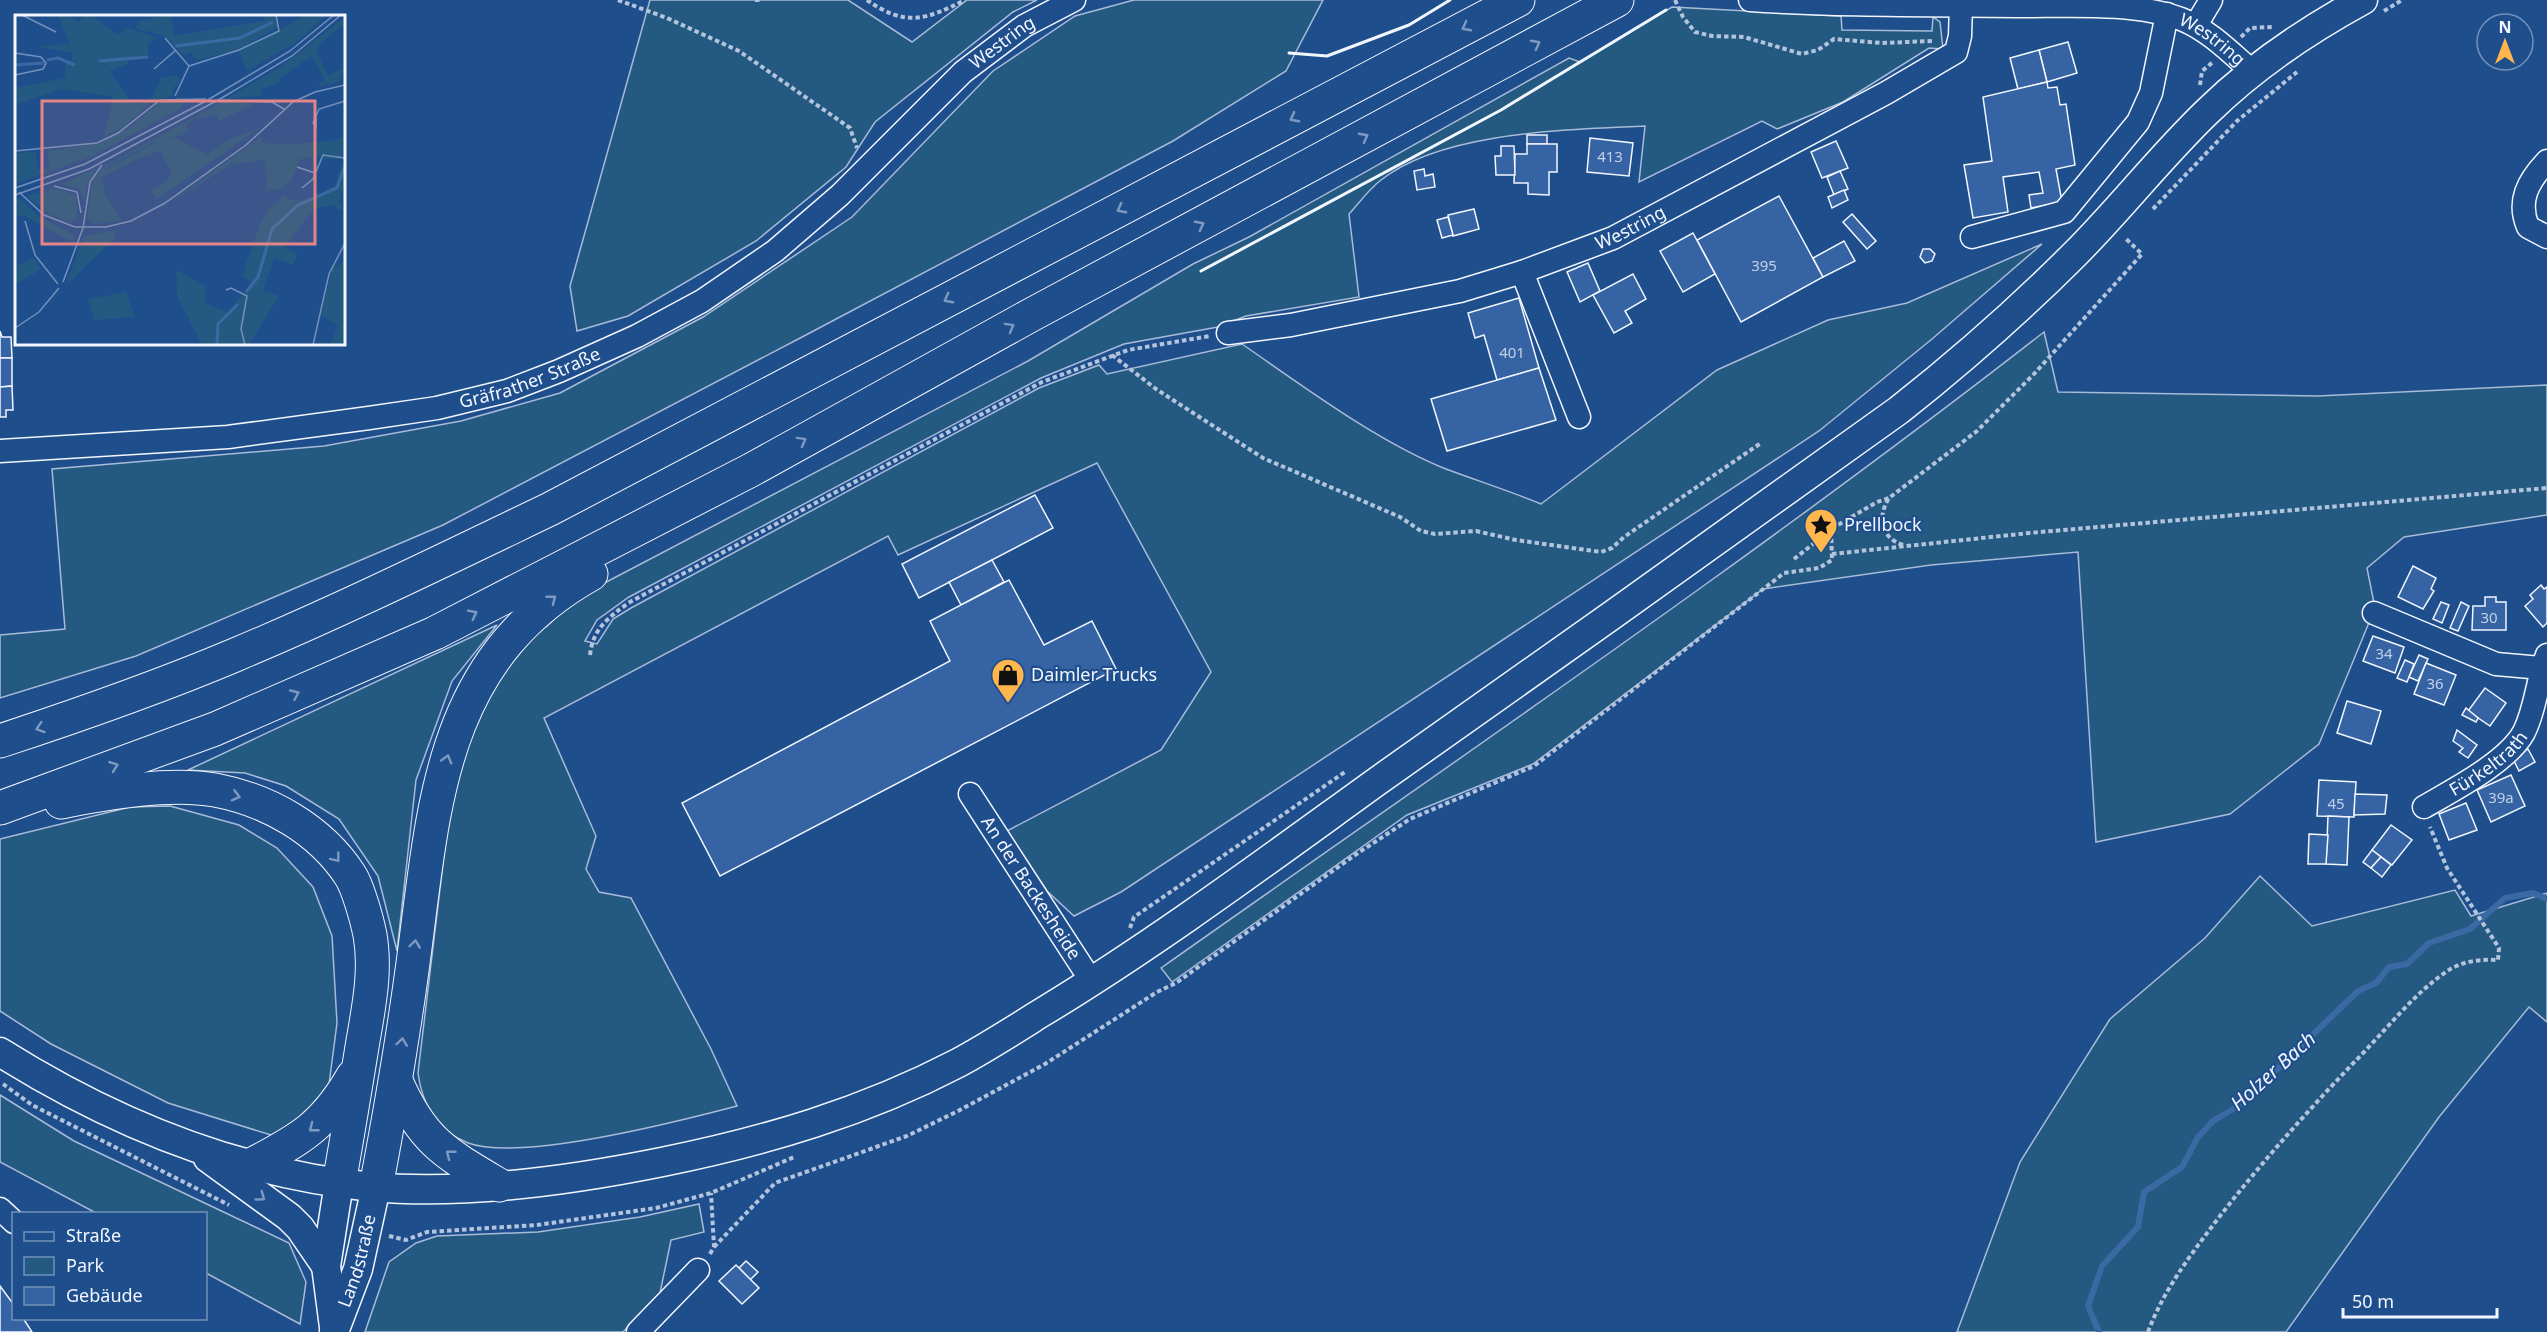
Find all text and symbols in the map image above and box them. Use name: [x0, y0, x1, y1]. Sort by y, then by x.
street label: Westring: [2176, 7, 2251, 71]
street label: Westring: [964, 9, 1039, 74]
north arrow: [2475, 12, 2535, 72]
inset map: [15, 15, 345, 345]
text: N: [2498, 16, 2512, 38]
one-way arrow: [1462, 20, 1472, 31]
one-way arrow: [1529, 40, 1540, 51]
one-way arrow: [1289, 111, 1300, 122]
one-way arrow: [1358, 133, 1368, 144]
house number: 413: [1597, 146, 1623, 166]
street label: Westring: [1592, 199, 1669, 255]
one-way arrow: [1117, 202, 1127, 213]
one-way arrow: [1194, 221, 1205, 232]
house number: 395: [1751, 255, 1777, 275]
one-way arrow: [944, 292, 955, 303]
one-way arrow: [1004, 323, 1014, 334]
street label: Gräfrather Straße: [456, 341, 604, 413]
house number: 401: [1499, 342, 1525, 362]
one-way arrow: [796, 437, 806, 448]
place icon: Prellbock: [1803, 507, 1839, 554]
place label: Prellbock: [1844, 512, 1922, 536]
one-way arrow: [545, 595, 556, 606]
house number: 30: [2480, 607, 2498, 627]
one-way arrow: [466, 609, 477, 621]
house number: 34: [2375, 643, 2393, 663]
shop icon: Daimler Trucks: [990, 657, 1026, 704]
place label: Daimler Trucks: [1031, 662, 1157, 686]
house number: 36: [2426, 673, 2444, 693]
one-way arrow: [289, 689, 300, 701]
one-way arrow: [35, 721, 46, 733]
street label: Fürkeltrath: [2444, 726, 2533, 801]
one-way arrow: [440, 754, 453, 764]
one-way arrow: [108, 761, 119, 774]
house number: 39a: [2488, 787, 2514, 807]
one-way arrow: [231, 788, 241, 801]
house number: 45: [2327, 793, 2345, 813]
street label: An der Backesheide: [976, 811, 1087, 964]
one-way arrow: [329, 851, 340, 862]
one-way arrow: [409, 939, 421, 949]
water label: Holzer Bach: [2224, 1025, 2321, 1116]
one-way arrow: [395, 1037, 407, 1046]
one-way arrow: [309, 1121, 320, 1132]
one-way arrow: [446, 1150, 457, 1161]
one-way arrow: [254, 1189, 265, 1200]
legend: [12, 1212, 207, 1320]
street label: Landstraße: [332, 1212, 381, 1310]
text: Straße: [66, 1223, 121, 1247]
text: Park: [66, 1253, 104, 1277]
scale bar: [2343, 1281, 2498, 1319]
text: Gebäude: [66, 1283, 143, 1307]
text: 50 m: [2352, 1289, 2394, 1313]

